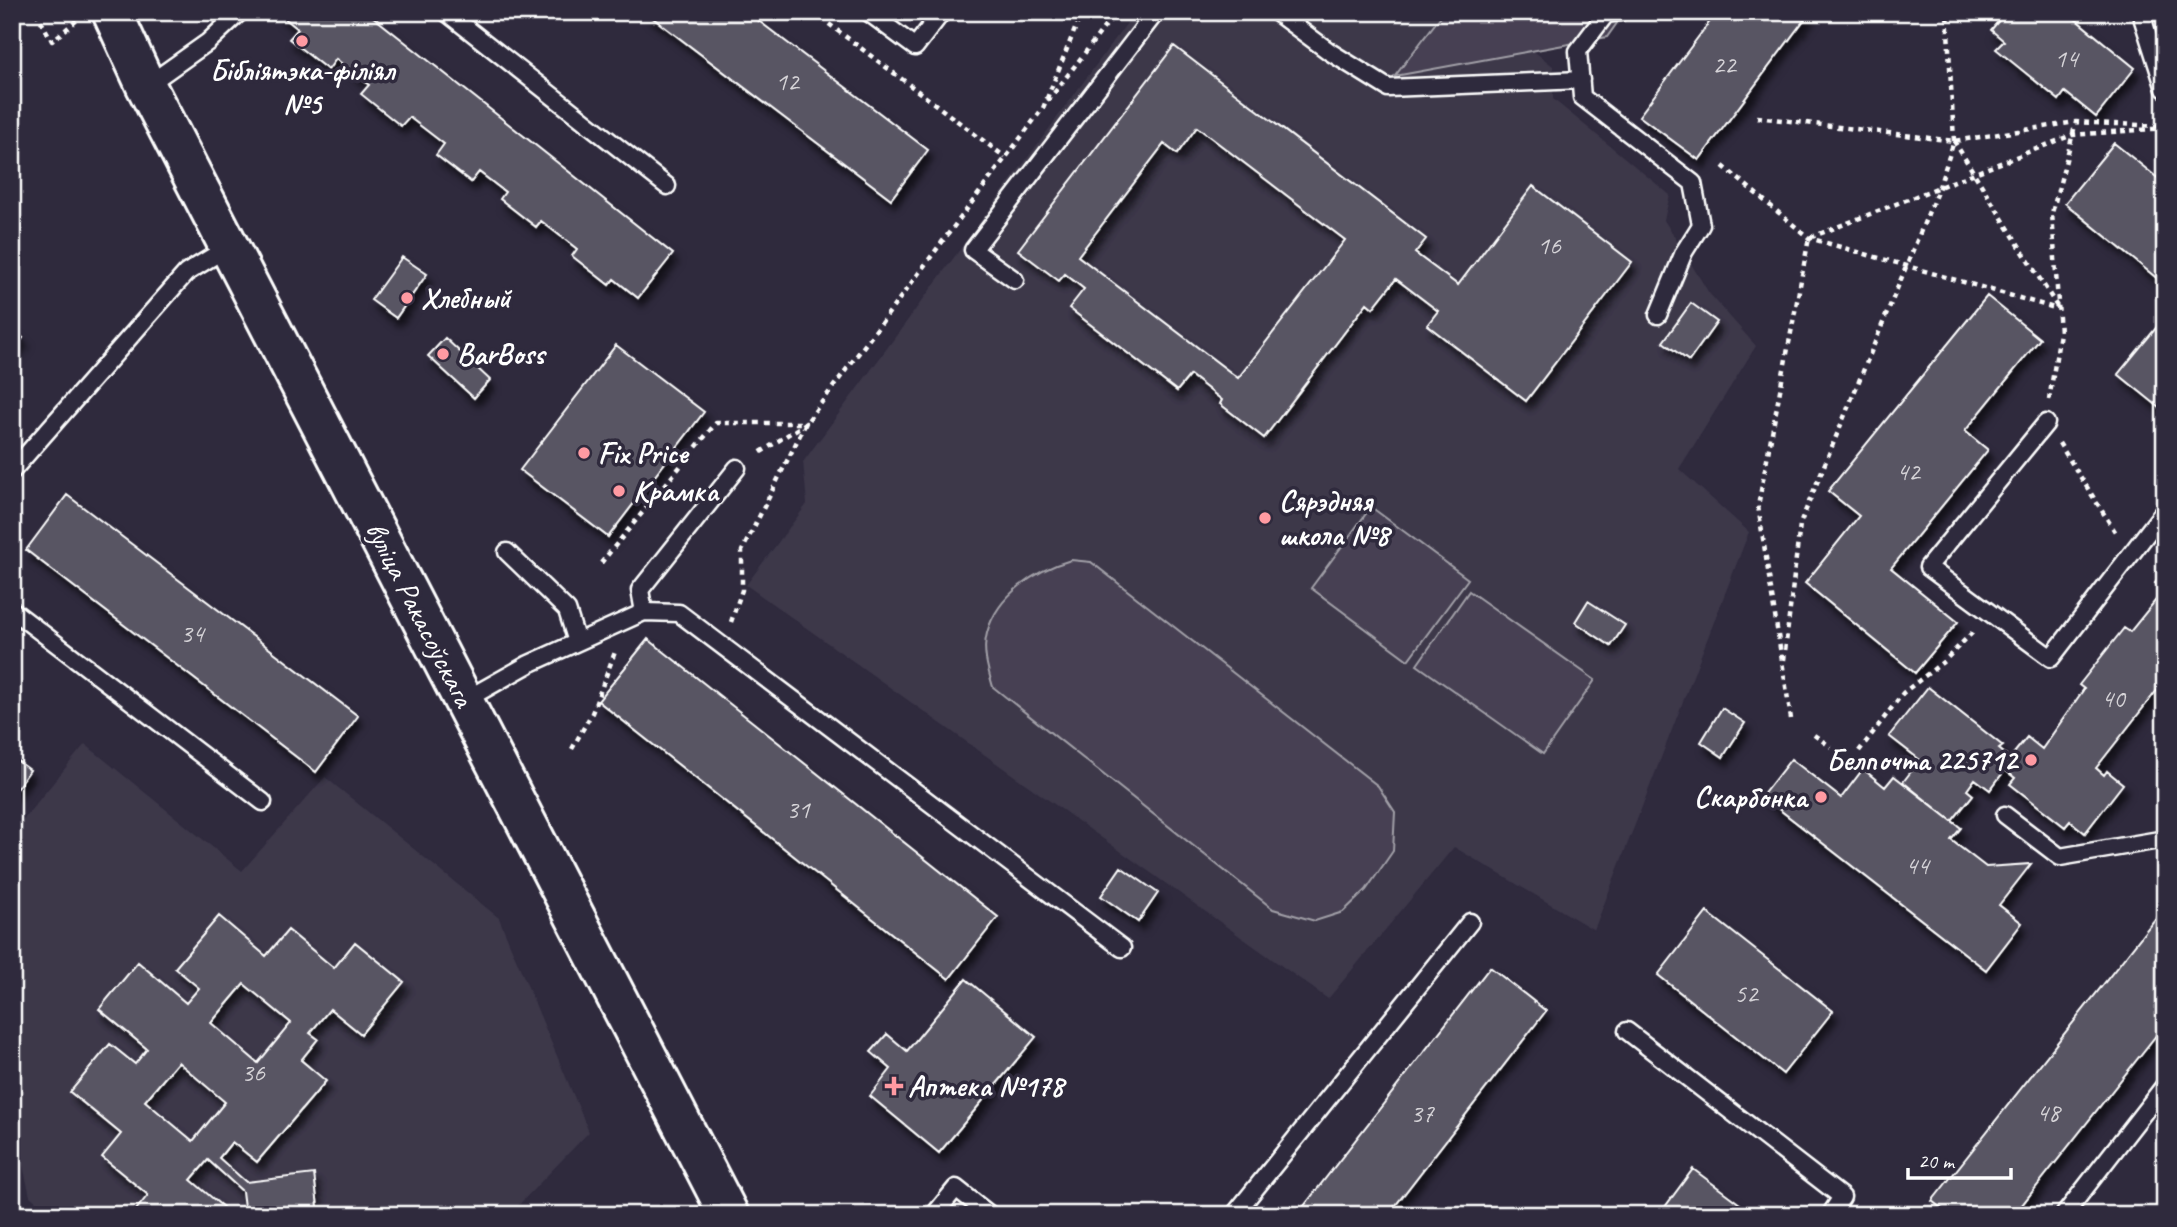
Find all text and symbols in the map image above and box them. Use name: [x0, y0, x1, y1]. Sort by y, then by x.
marker: Бібліятэка-філіял №5: [294, 33, 310, 49]
house number: 14: [2054, 42, 2080, 75]
house number: 22: [1712, 48, 1738, 81]
place label: Бібліятэка-філіял №5: [210, 51, 397, 123]
house number: 12: [775, 65, 801, 98]
house number: 16: [1537, 229, 1562, 262]
place label: Хлебный: [421, 279, 513, 317]
marker: Хлебный: [399, 290, 415, 306]
place label: BarBoss: [457, 335, 548, 373]
marker: BarBoss: [435, 346, 451, 362]
place label: Fix Price: [598, 434, 689, 472]
marker: Fix Price: [576, 445, 592, 461]
house number: 42: [1896, 455, 1922, 488]
place label: Крамка: [633, 472, 720, 510]
place label: Сярэдняя школа №8: [1279, 482, 1393, 554]
marker: Крамка: [611, 483, 627, 499]
marker: Сярэдняя школа №8: [1257, 510, 1273, 526]
street label: вуліца Ракасоўскага: [357, 515, 484, 715]
house number: 34: [180, 617, 206, 650]
house number: 40: [2101, 682, 2127, 715]
place label: Белпочта 225712: [1826, 741, 2019, 779]
marker: Белпочта 225712: [2023, 752, 2039, 768]
place label: Скарбонка: [1694, 778, 1810, 816]
marker: Скарбонка: [1813, 789, 1829, 805]
house number: 31: [786, 793, 811, 826]
house number: 44: [1905, 849, 1931, 882]
house number: 52: [1734, 977, 1760, 1010]
house number: 36: [241, 1056, 266, 1089]
place label: Аптека №178: [908, 1067, 1067, 1105]
marker: Аптека №178: [886, 1078, 902, 1094]
house number: 48: [2036, 1096, 2062, 1129]
house number: 37: [1410, 1097, 1435, 1130]
scale bar: [1908, 1136, 2011, 1180]
text: 20 m: [1918, 1148, 1956, 1174]

